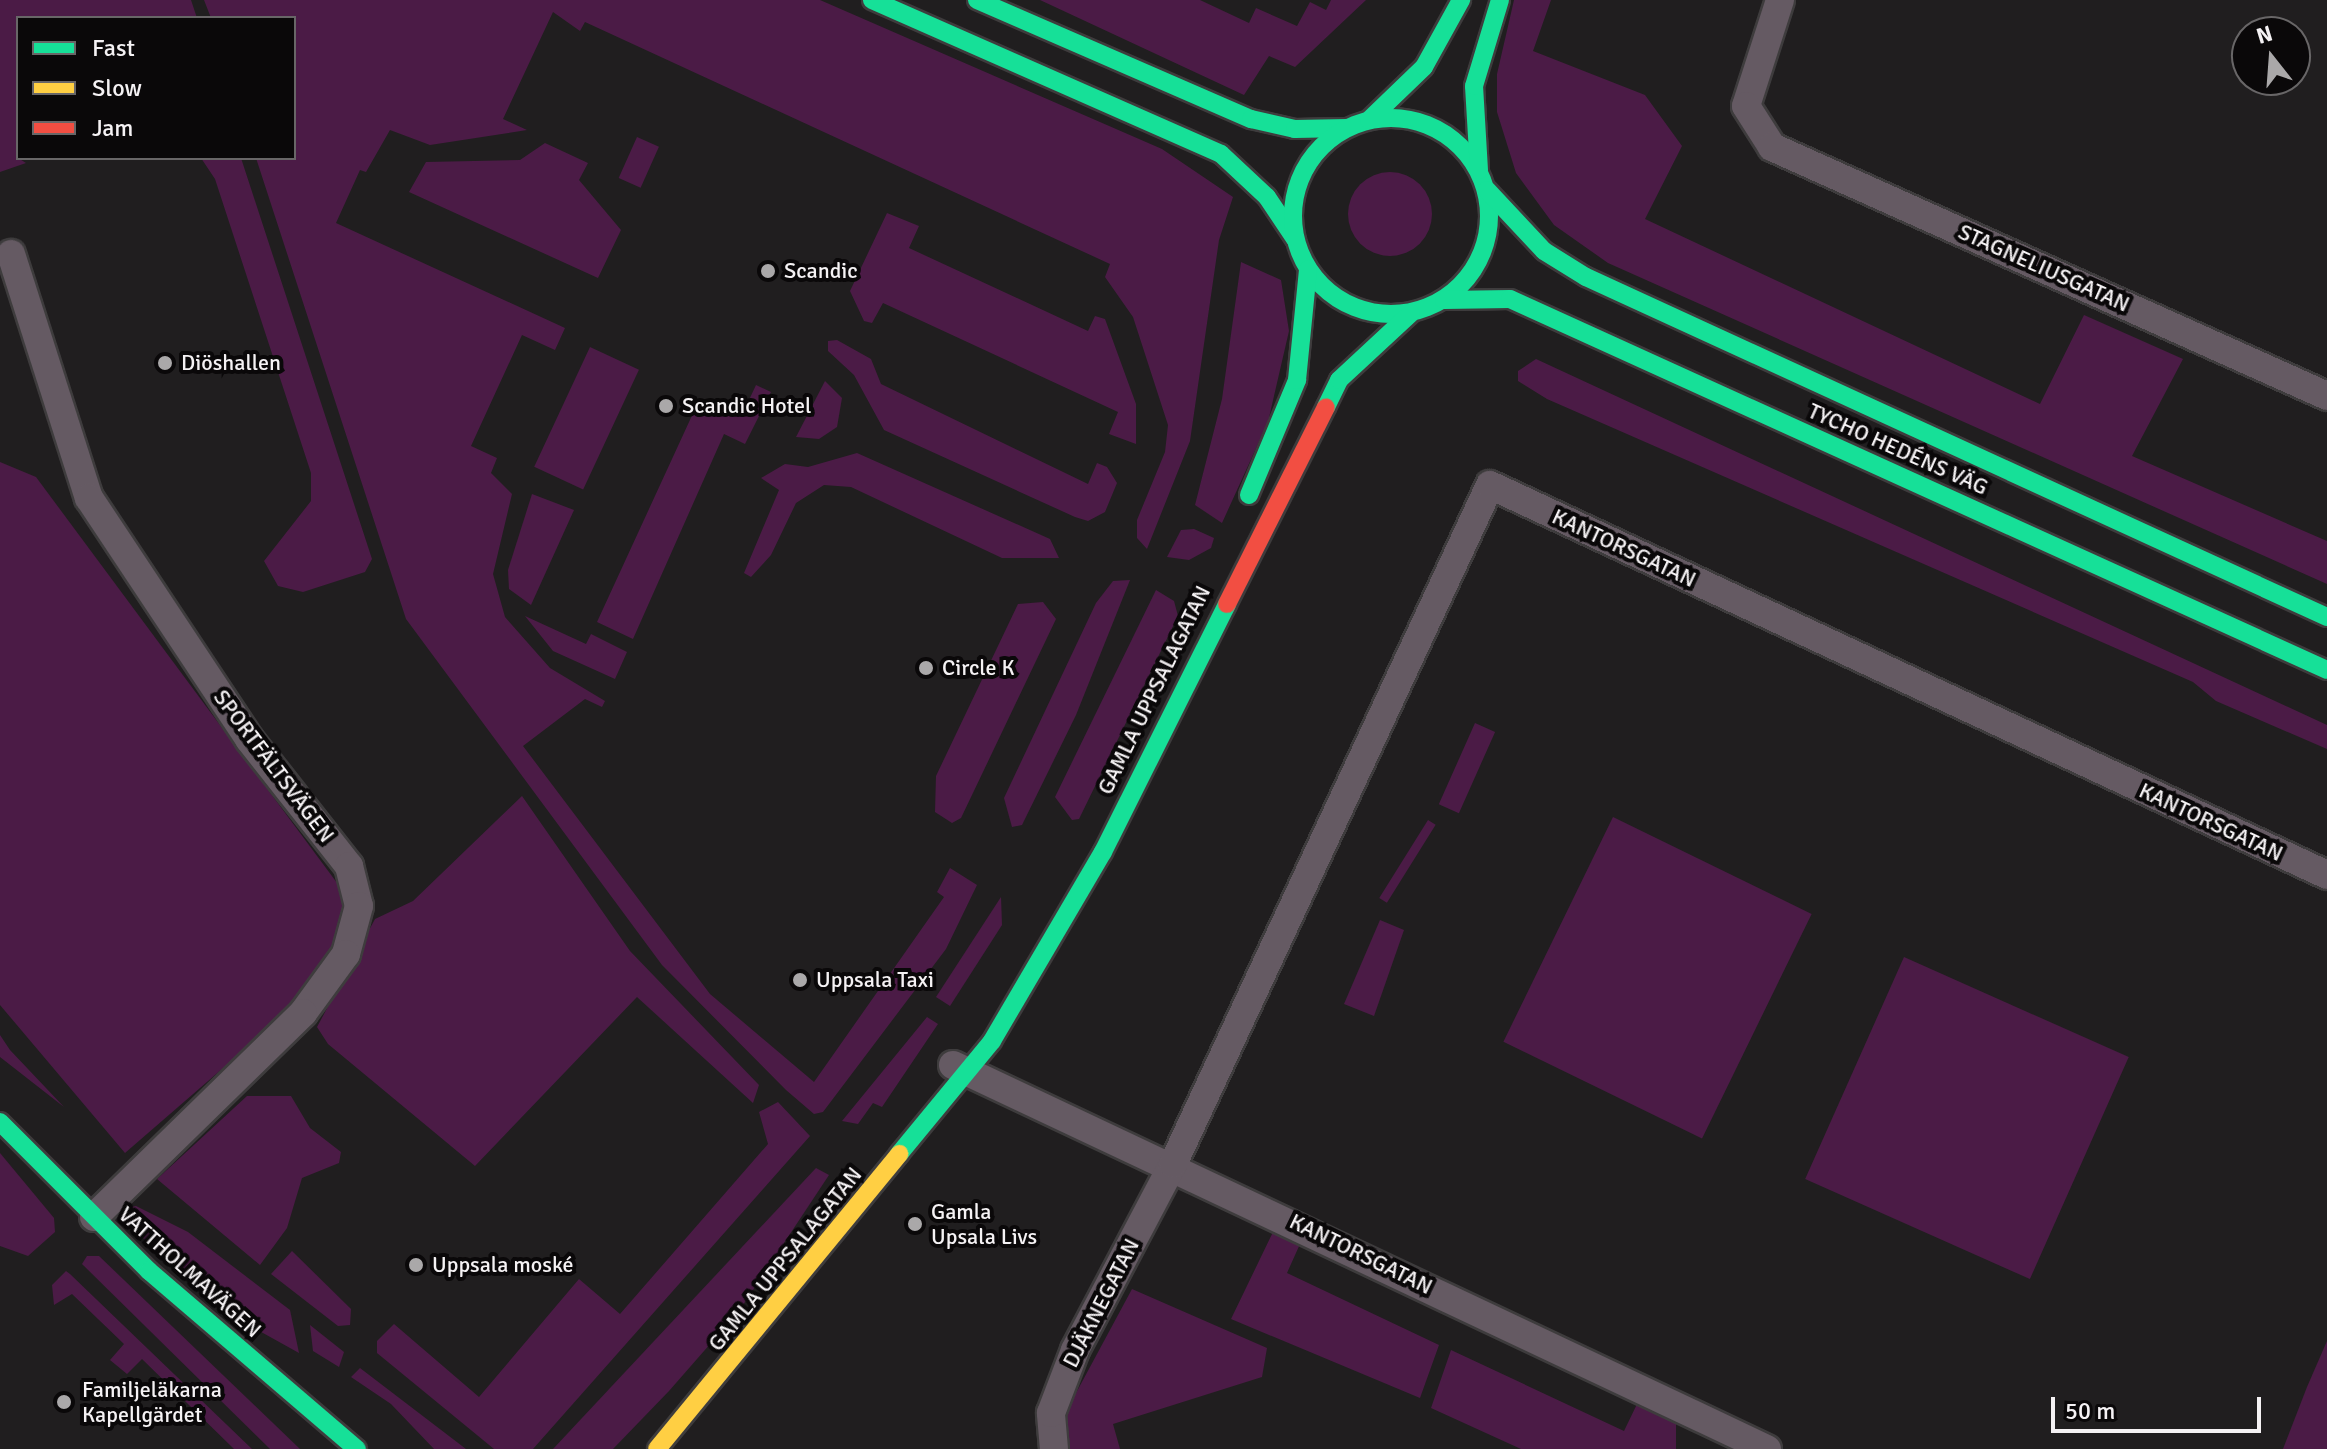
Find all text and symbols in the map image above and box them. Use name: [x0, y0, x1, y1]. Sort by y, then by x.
legend: [16, 16, 296, 160]
north arrow: [2231, 16, 2311, 96]
text: N: [2253, 19, 2276, 50]
text: Fast: [92, 33, 135, 63]
text: Slow: [92, 73, 142, 103]
text: Jam: [92, 113, 133, 143]
street label: STAGNELIUSGATAN: [1954, 218, 2134, 318]
place label: Scandic: [784, 258, 858, 284]
marker: Scandic: [759, 262, 777, 280]
place label: Diöshallen: [181, 350, 281, 376]
marker: Diöshallen: [156, 354, 174, 372]
place label: Scandic Hotel: [682, 393, 812, 419]
marker: Scandic Hotel: [657, 397, 675, 415]
street label: TYCHO HEDÉNS VÄG: [1804, 398, 1992, 500]
street label: KANTORSGATAN: [1548, 503, 1700, 593]
street label: GAMLA UPPSALAGATAN: [1092, 581, 1216, 799]
place label: Circle K: [942, 655, 1014, 681]
marker: Circle K: [917, 659, 935, 677]
street label: SPORTFÄLTSVÄGEN: [208, 685, 340, 847]
street label: KANTORSGATAN: [2135, 777, 2287, 867]
place label: Uppsala Taxi: [816, 967, 934, 993]
marker: Uppsala Taxi: [791, 971, 809, 989]
street label: GAMLA UPPSALAGATAN: [703, 1162, 867, 1356]
place label: Gamla Upsala Livs: [931, 1198, 1037, 1250]
street label: VATTHOLMAVÄGEN: [113, 1201, 267, 1343]
street label: KANTORSGATAN: [1285, 1208, 1437, 1300]
marker: Gamla Upsala Livs: [906, 1215, 924, 1233]
street label: DJÄKNEGATAN: [1057, 1234, 1145, 1372]
place label: Uppsala moské: [432, 1252, 574, 1278]
marker: Uppsala moské: [407, 1256, 425, 1274]
place label: Familjeläkarna Kapellgärdet: [82, 1376, 222, 1428]
scale bar: [2055, 1381, 2265, 1431]
marker: Familjeläkarna Kapellgärdet: [53, 1391, 75, 1413]
text: 50 m: [2065, 1396, 2115, 1426]

